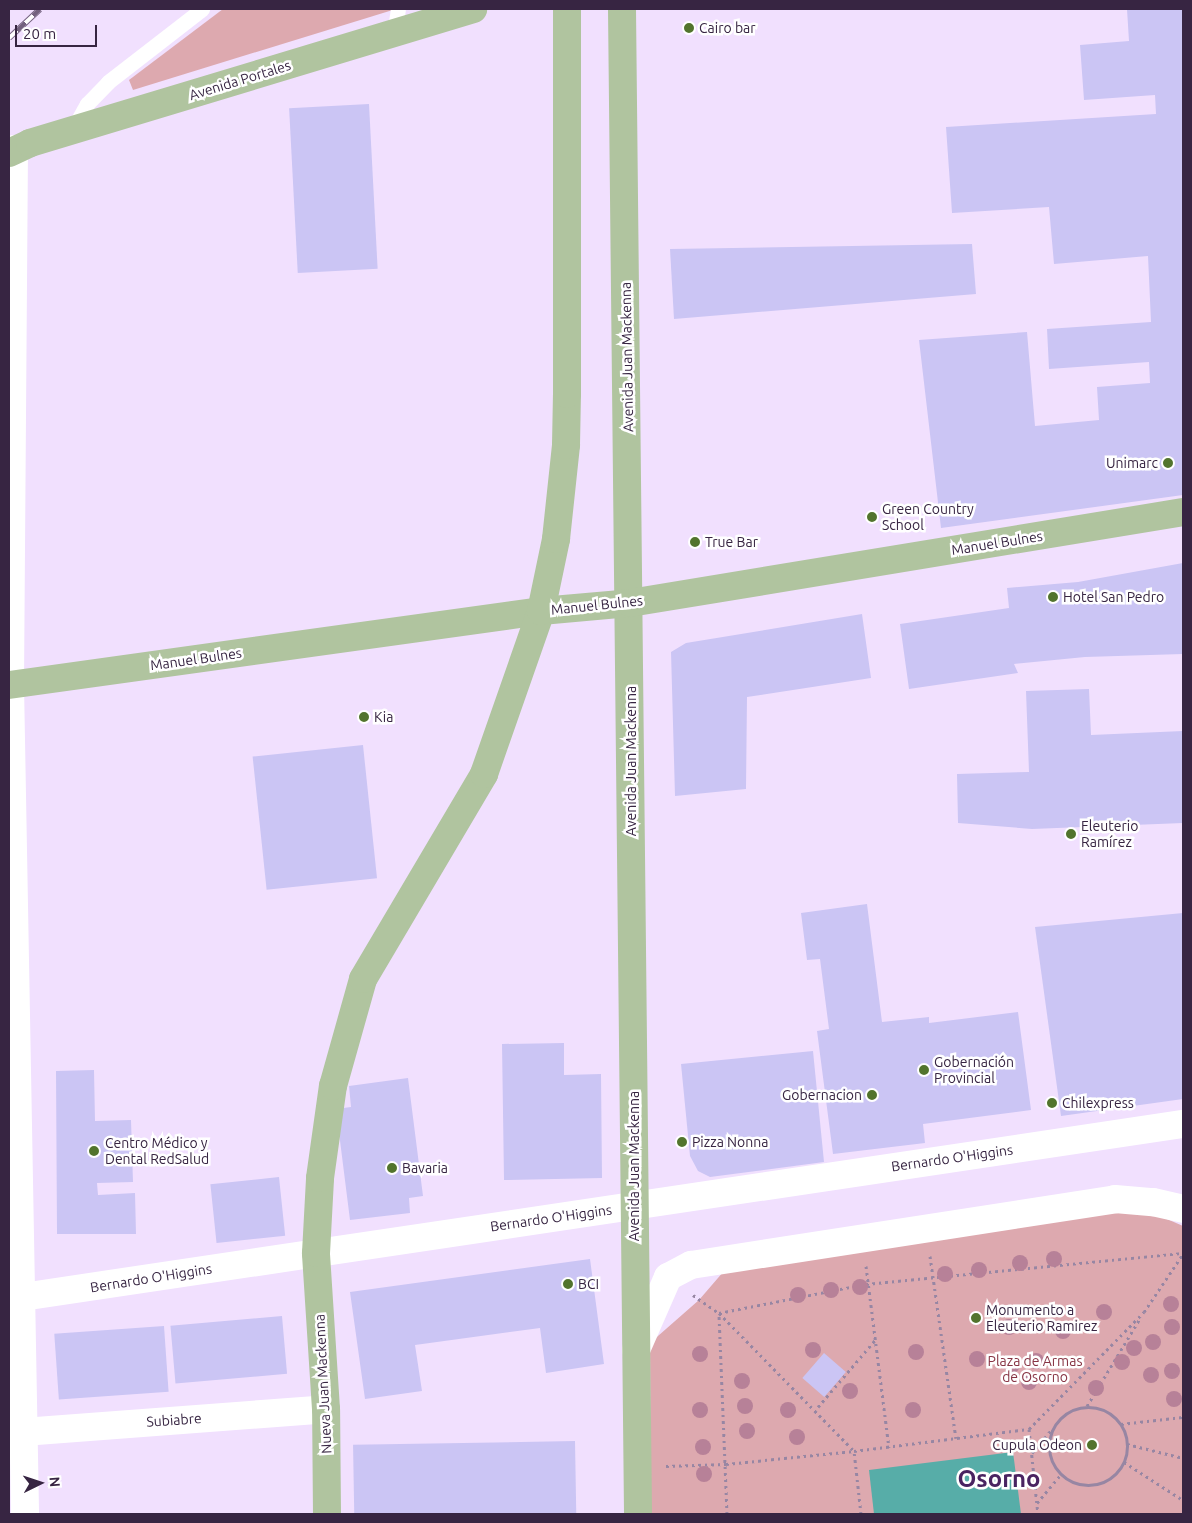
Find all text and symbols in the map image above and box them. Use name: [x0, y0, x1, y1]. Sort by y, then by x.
scale bar: [18, 15, 100, 47]
place label: Cairo bar: [699, 20, 756, 36]
marker: Cairo bar: [683, 22, 695, 34]
text: 20 m: [23, 25, 56, 42]
street label: Avenida Portales: [187, 57, 293, 103]
street label: Avenida Juan Mackenna: [617, 282, 637, 432]
place label: Unimarc: [1106, 455, 1158, 471]
marker: Unimarc: [1162, 457, 1174, 469]
place label: Green Country School: [882, 501, 974, 534]
marker: Green Country School: [866, 511, 878, 523]
street label: Manuel Bulnes: [950, 527, 1044, 559]
place label: True Bar: [705, 534, 758, 550]
marker: True Bar: [689, 536, 701, 548]
place label: Hotel San Pedro: [1063, 589, 1164, 605]
marker: Hotel San Pedro: [1047, 591, 1059, 603]
street label: Manuel Bulnes: [550, 592, 644, 618]
street label: Manuel Bulnes: [149, 644, 243, 674]
street label: Avenida Juan Mackenna: [623, 686, 639, 836]
place label: Kia: [374, 709, 393, 725]
marker: Kia: [358, 711, 370, 723]
place label: Eleuterio Ramírez: [1081, 818, 1138, 850]
marker: Eleuterio Ramírez: [1065, 828, 1077, 840]
place label: Gobernación Provincial: [934, 1054, 1014, 1086]
marker: Gobernación Provincial: [918, 1064, 930, 1076]
place label: Gobernacion: [782, 1087, 862, 1103]
marker: Gobernacion: [866, 1089, 878, 1101]
street label: Avenida Juan Mackenna: [626, 1091, 642, 1241]
place label: Chilexpress: [1062, 1095, 1134, 1111]
marker: Chilexpress: [1046, 1097, 1058, 1109]
place label: Pizza Nonna: [692, 1134, 768, 1150]
place label: Centro Médico y Dental RedSalud: [105, 1135, 209, 1168]
marker: Pizza Nonna: [676, 1136, 688, 1148]
street label: Bernardo O'Higgins: [890, 1141, 1014, 1175]
marker: Centro Médico y Dental RedSalud: [87, 1144, 101, 1158]
place label: Bavaria: [402, 1160, 448, 1176]
marker: Bavaria: [386, 1162, 398, 1174]
street label: Bernardo O'Higgins: [489, 1201, 613, 1235]
street label: Bernardo O'Higgins: [89, 1260, 213, 1296]
place label: BCI: [578, 1276, 599, 1292]
marker: BCI: [562, 1278, 574, 1290]
place label: Monumento a Eleuterio Ramirez: [986, 1302, 1097, 1334]
marker: Monumento a Eleuterio Ramirez: [970, 1312, 982, 1324]
street label: Nueva Juan Mackenna: [311, 1314, 335, 1454]
park label: Plaza de Armas de Osorno: [988, 1353, 1082, 1385]
street label: Subiabre: [146, 1410, 202, 1430]
place label: Cupula Odeon: [992, 1437, 1082, 1453]
marker: Cupula Odeon: [1086, 1439, 1098, 1451]
north arrow: [15, 1458, 65, 1508]
district label: Osorno: [957, 1465, 1041, 1493]
text: N: [47, 1476, 63, 1488]

